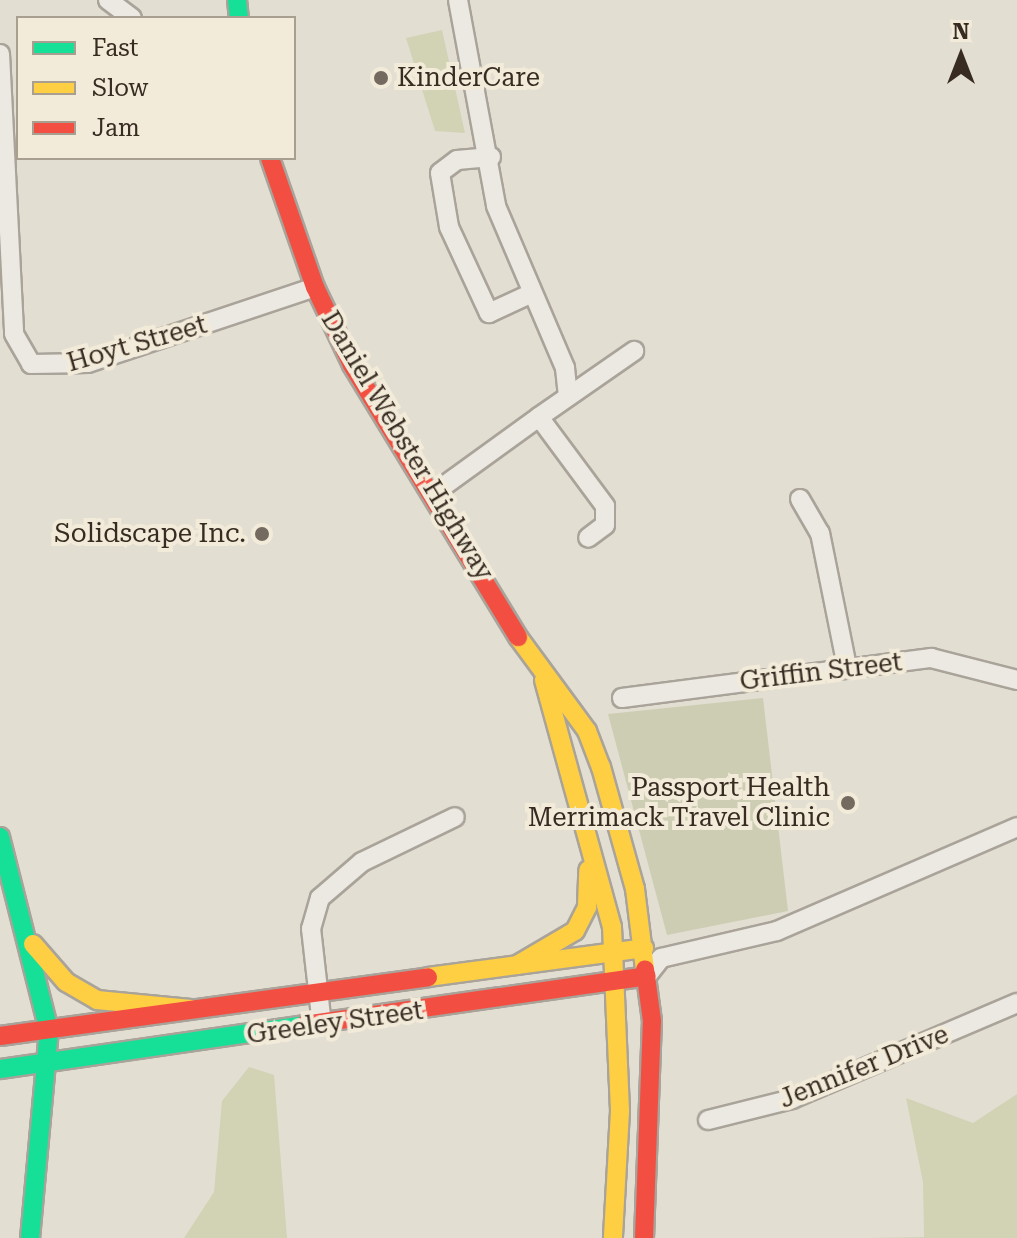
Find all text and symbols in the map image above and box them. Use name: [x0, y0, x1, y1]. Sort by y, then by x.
legend: [16, 16, 296, 160]
north arrow: [921, 16, 1001, 96]
text: N: [953, 19, 969, 44]
text: Fast: [92, 34, 139, 62]
place label: KinderCare: [397, 62, 540, 94]
marker: KinderCare: [372, 69, 390, 87]
text: Slow: [92, 74, 148, 102]
text: Jam: [92, 114, 140, 142]
street label: Daniel Webster Highway: [314, 306, 500, 586]
street label: Hoyt Street: [64, 309, 210, 379]
place label: Solidscape Inc.: [54, 518, 246, 550]
marker: Solidscape Inc.: [253, 525, 271, 543]
street label: Griffin Street: [738, 647, 904, 697]
place label: Passport Health Merrimack Travel Clinic: [528, 772, 830, 834]
marker: Passport Health Merrimack Travel Clinic: [837, 792, 859, 814]
street label: Greeley Street: [245, 995, 425, 1051]
street label: Jennifer Drive: [775, 1019, 953, 1115]

